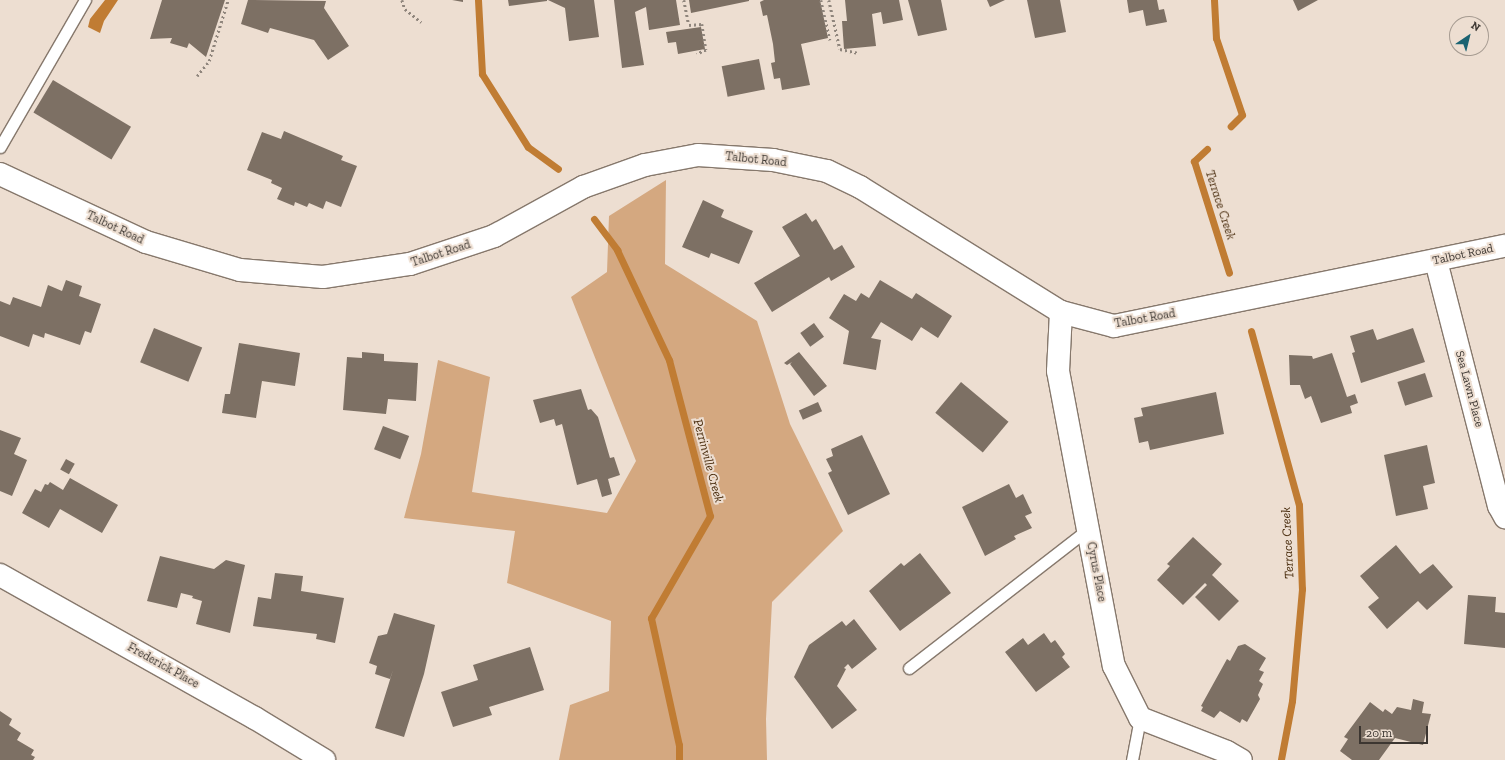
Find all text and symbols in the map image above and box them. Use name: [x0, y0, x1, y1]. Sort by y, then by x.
north arrow: [1449, 16, 1489, 56]
text: N: [1468, 19, 1483, 34]
street label: Talbot Road: [725, 150, 787, 170]
water label: Terrace Creek: [1201, 168, 1239, 242]
street label: Talbot Road: [84, 208, 146, 248]
street label: Talbot Road: [409, 238, 473, 270]
street label: Talbot Road: [1431, 242, 1495, 268]
street label: Talbot Road: [1113, 307, 1177, 331]
street label: Sea Lawn Place: [1452, 349, 1486, 429]
water label: Perrinville Creek: [689, 418, 727, 504]
water label: Terrace Creek: [1278, 507, 1298, 579]
street label: Cyrus Place: [1083, 541, 1109, 603]
street label: Frederick Place: [125, 640, 201, 692]
scale bar: [1361, 718, 1430, 744]
text: 20 m: [1366, 726, 1392, 740]

